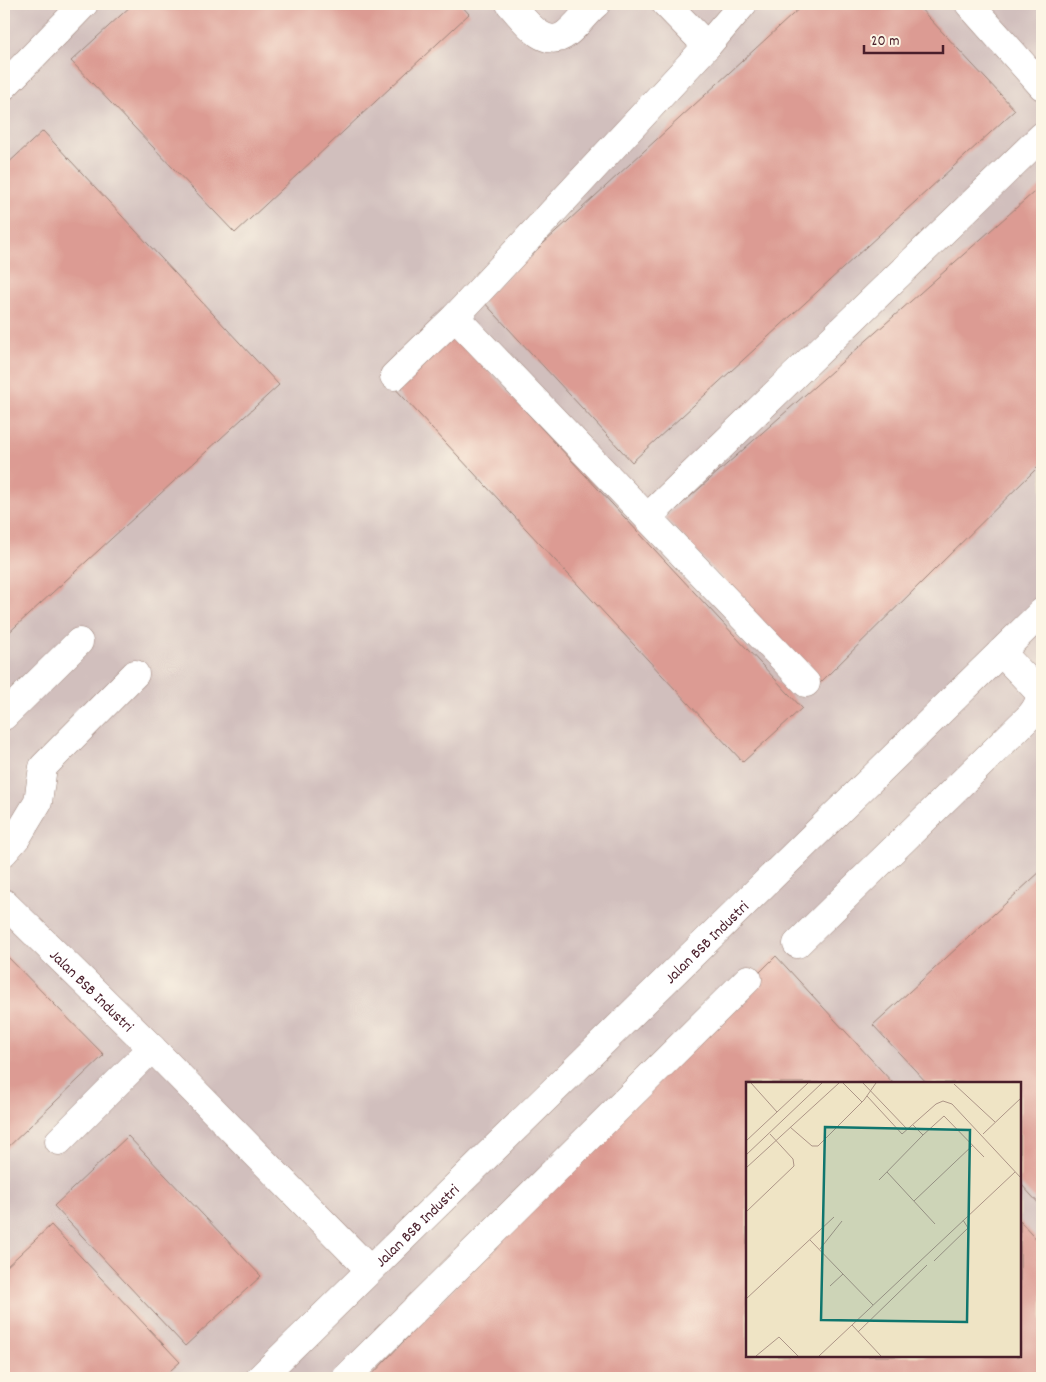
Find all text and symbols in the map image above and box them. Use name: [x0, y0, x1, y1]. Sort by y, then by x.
scale bar: [864, 22, 942, 54]
text: 20 m: [871, 31, 899, 53]
street label: Jalan BSB Industri: [660, 896, 755, 990]
street label: Jalan BSB Industri: [43, 945, 138, 1038]
inset map: [746, 1082, 1021, 1357]
street label: Jalan BSB Industri: [371, 1180, 466, 1273]

